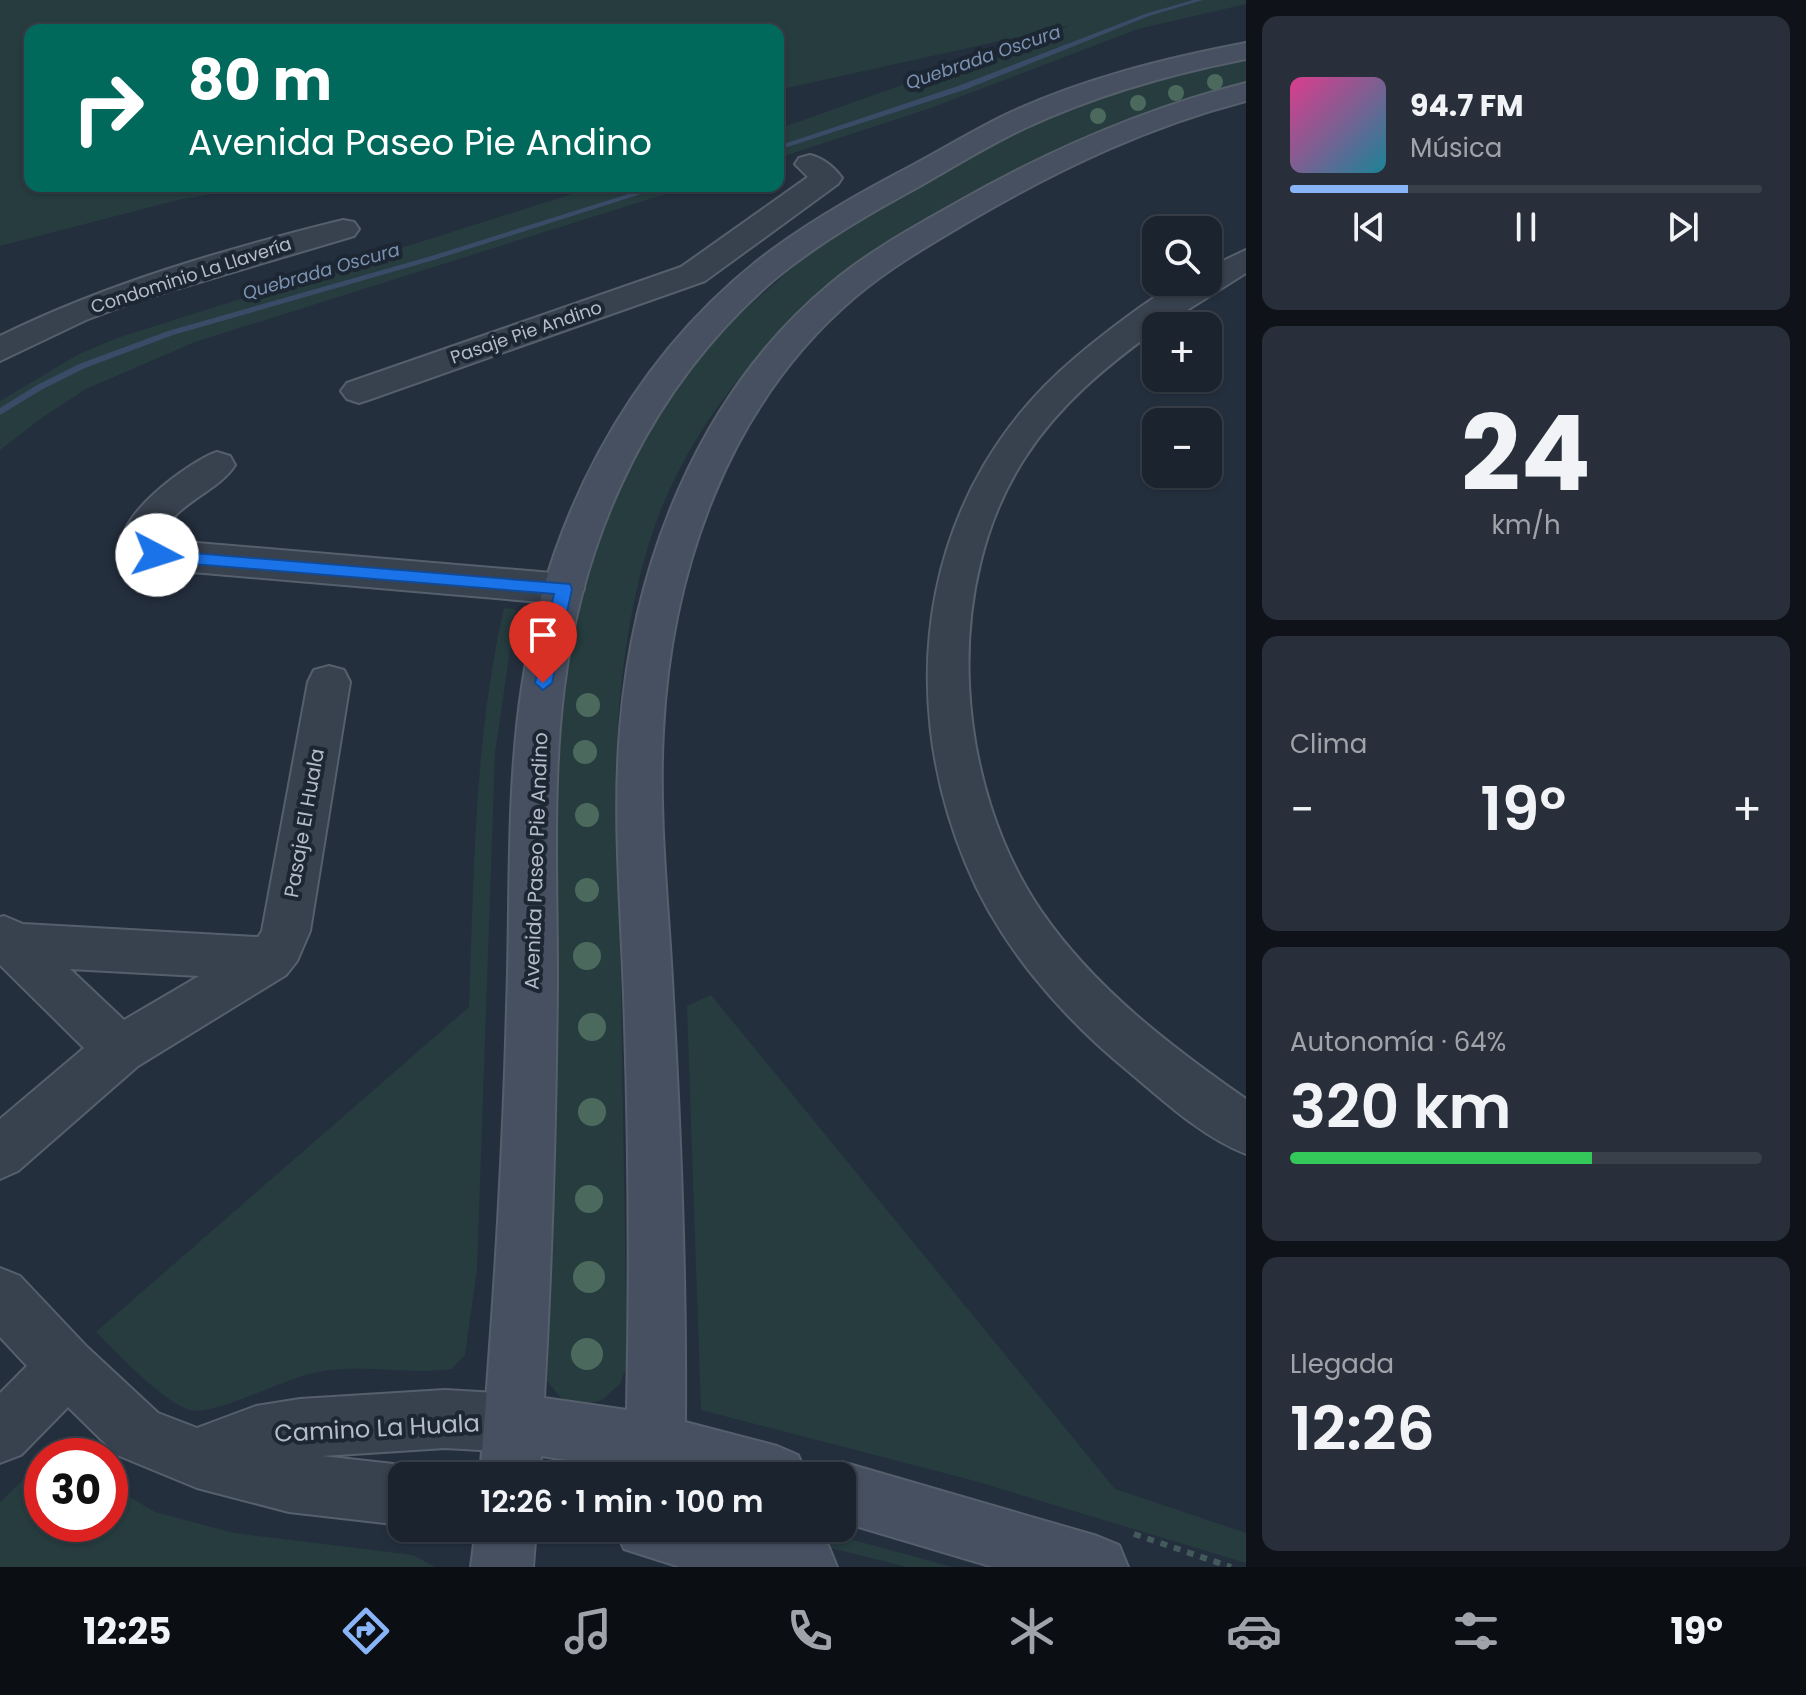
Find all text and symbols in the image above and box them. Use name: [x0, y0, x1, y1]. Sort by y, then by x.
water label: Quebrada Oscura: [902, 19, 1064, 95]
text: 80 m: [188, 41, 332, 120]
icon: right: [56, 56, 160, 160]
text: 94.7 FM: [1410, 84, 1524, 127]
text: Avenida Paseo Pie Andino: [188, 117, 652, 168]
text: Música: [1410, 130, 1502, 166]
icon: previous: [1347, 205, 1391, 249]
icon: pause: [1504, 205, 1548, 249]
icon: next: [1661, 205, 1705, 249]
map controls: [1142, 216, 1222, 488]
button: search: [1142, 216, 1222, 296]
street label: Condominio La Llavería: [87, 231, 295, 319]
water label: Quebrada Oscura: [239, 237, 403, 305]
street label: Pasaje Pie Andino: [447, 294, 605, 370]
button: +: [1142, 312, 1222, 392]
text: 24: [1461, 381, 1591, 526]
button: −: [1142, 408, 1222, 488]
text: km/h: [1491, 507, 1561, 543]
position arrow: [115, 513, 199, 597]
pin: [509, 601, 577, 683]
icon: arrive: [521, 613, 565, 657]
text: Clima: [1290, 726, 1367, 762]
street label: Avenida Paseo Pie Andino: [518, 732, 554, 990]
street label: Pasaje El Huala: [277, 746, 331, 900]
text: 19°: [1480, 767, 1566, 851]
text: −: [1290, 779, 1314, 840]
text: +: [1732, 779, 1762, 840]
text: Autonomía · 64%: [1290, 1024, 1506, 1060]
text: 320 km: [1290, 1065, 1511, 1149]
text: Llegada: [1290, 1346, 1394, 1382]
text: 12:26: [1290, 1387, 1435, 1471]
street label: Camino La Huala: [273, 1406, 481, 1450]
speed limit sign: 30: [24, 1438, 128, 1542]
text: 12:26 · 1 min · 100 m: [481, 1480, 763, 1523]
icon: directions: [338, 1603, 394, 1659]
icon: music: [560, 1603, 616, 1659]
icon: phone: [782, 1603, 838, 1659]
icon: climate: [1004, 1603, 1060, 1659]
icon: car: [1226, 1603, 1282, 1659]
icon: filters: [1448, 1603, 1504, 1659]
text: 12:25: [83, 1606, 171, 1657]
text: 19°: [1670, 1606, 1723, 1657]

